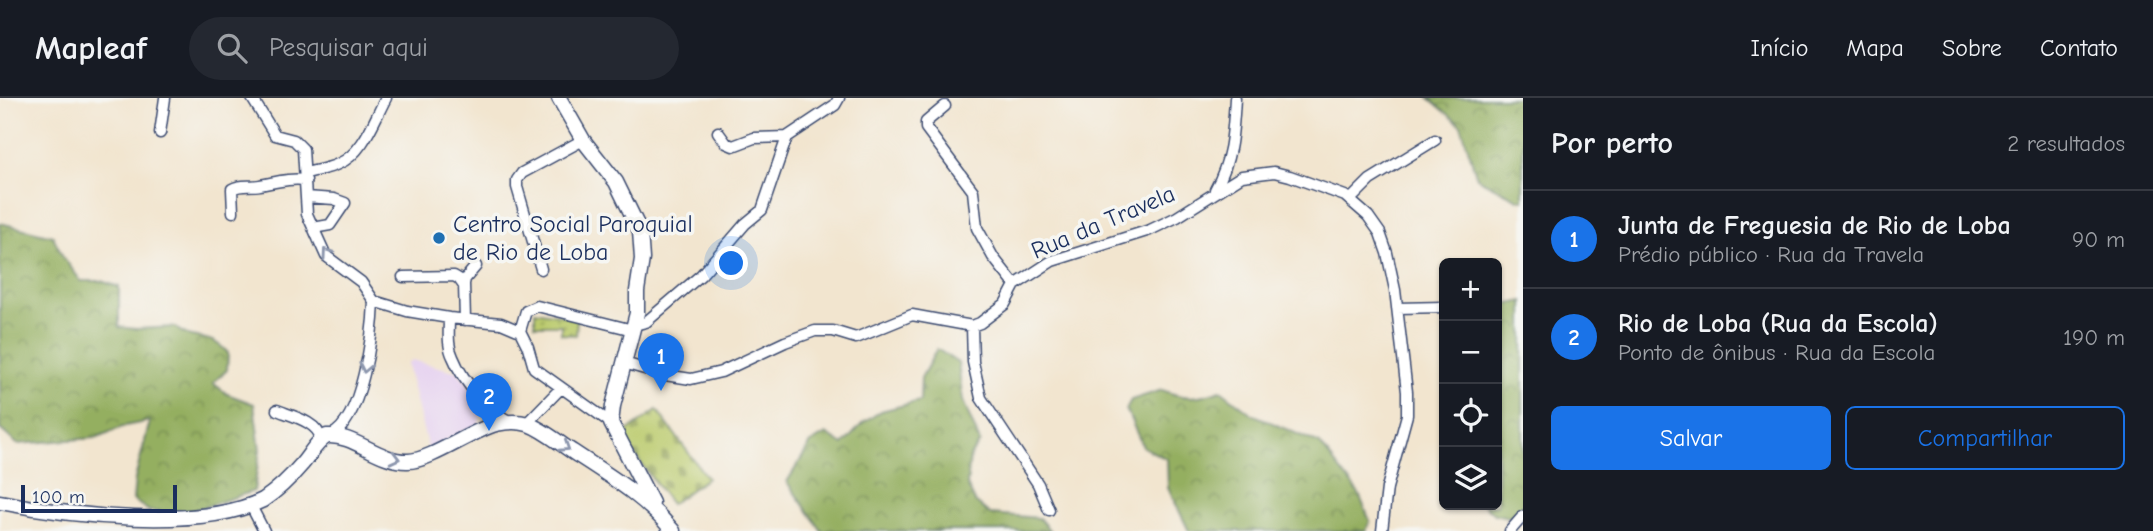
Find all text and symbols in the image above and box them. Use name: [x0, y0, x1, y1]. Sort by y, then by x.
search box: [189, 17, 679, 80]
text: Mapleaf: [35, 29, 147, 67]
icon: search: [213, 29, 251, 67]
text: Pesquisar aqui: [269, 33, 428, 63]
text: Início: [1750, 34, 1808, 62]
text: Mapa: [1846, 34, 1904, 62]
text: Sobre: [1942, 34, 2002, 62]
text: Contato: [2040, 34, 2118, 62]
text: Por perto: [1551, 126, 1673, 161]
text: 2 resultados: [2007, 130, 2125, 157]
street label: Rua da Travela: [1027, 179, 1179, 265]
place label: Centro Social Paroquial de Rio de Loba: [453, 210, 693, 266]
text: Junta de Freguesia de Rio de Loba: [1618, 211, 2011, 241]
text: 1: [1569, 226, 1579, 253]
text: 90 m: [2072, 226, 2125, 253]
marker: Centro Social Paroquial de Rio de Loba: [431, 230, 447, 246]
text: Prédio público · Rua da Travela: [1618, 241, 1924, 268]
your location: [714, 246, 748, 280]
one-way arrow: [323, 248, 335, 261]
map controls: [1439, 258, 1502, 510]
button: +: [1439, 258, 1502, 321]
text: Rio de Loba (Rua da Escola): [1618, 309, 1938, 339]
button: −: [1439, 321, 1502, 384]
text: 2: [1568, 324, 1580, 351]
text: 190 m: [2063, 324, 2125, 351]
pin: 1: [638, 333, 684, 391]
text: Ponto de ônibus · Rua da Escola: [1618, 339, 1935, 366]
one-way arrow: [359, 362, 374, 374]
pin: 2: [466, 373, 512, 431]
button: locate: [1439, 384, 1502, 447]
button: Salvar: [1551, 406, 1831, 470]
button: Compartilhar: [1845, 406, 2125, 470]
one-way arrow: [557, 438, 570, 451]
button: layers: [1439, 447, 1502, 510]
one-way arrow: [389, 450, 401, 464]
scale bar: [21, 482, 177, 514]
text: 100 m: [32, 486, 85, 508]

